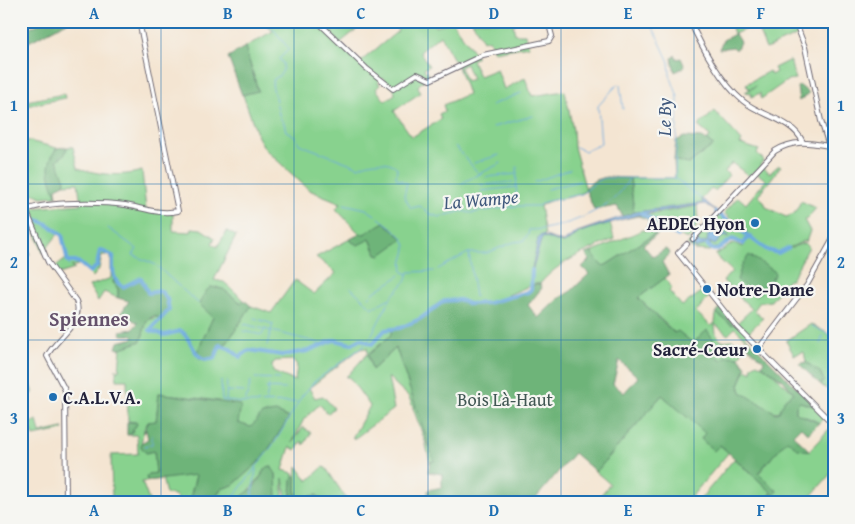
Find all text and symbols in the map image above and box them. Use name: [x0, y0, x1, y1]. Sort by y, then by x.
text: A: [89, 1, 100, 25]
text: B: [223, 1, 233, 25]
text: C: [356, 1, 366, 25]
text: D: [489, 1, 499, 25]
text: E: [624, 1, 633, 25]
text: F: [757, 1, 765, 25]
text: 1: [10, 93, 18, 117]
text: 1: [837, 93, 845, 117]
water label: Le By: [650, 97, 678, 137]
water label: La Wampe: [441, 182, 520, 216]
place label: AEDEC Hyon: [647, 210, 745, 237]
marker: AEDEC Hyon: [749, 217, 761, 229]
text: 2: [10, 250, 18, 274]
text: 2: [837, 250, 845, 274]
place label: Notre-Dame: [717, 276, 814, 303]
marker: Notre-Dame: [701, 283, 713, 295]
district label: Spiennes: [49, 304, 129, 333]
place label: Sacré-Cœur: [653, 336, 748, 363]
marker: Sacré-Cœur: [751, 343, 763, 355]
place label: C.A.L.V.A.: [63, 384, 141, 411]
park label: Bois Là-Haut: [457, 386, 553, 413]
marker: C.A.L.V.A.: [47, 391, 59, 403]
text: 3: [10, 406, 18, 430]
text: 3: [837, 406, 845, 430]
text: A: [89, 498, 100, 522]
text: B: [223, 498, 233, 522]
text: C: [356, 498, 366, 522]
text: D: [489, 498, 499, 522]
text: E: [624, 498, 633, 522]
text: F: [757, 498, 765, 522]

